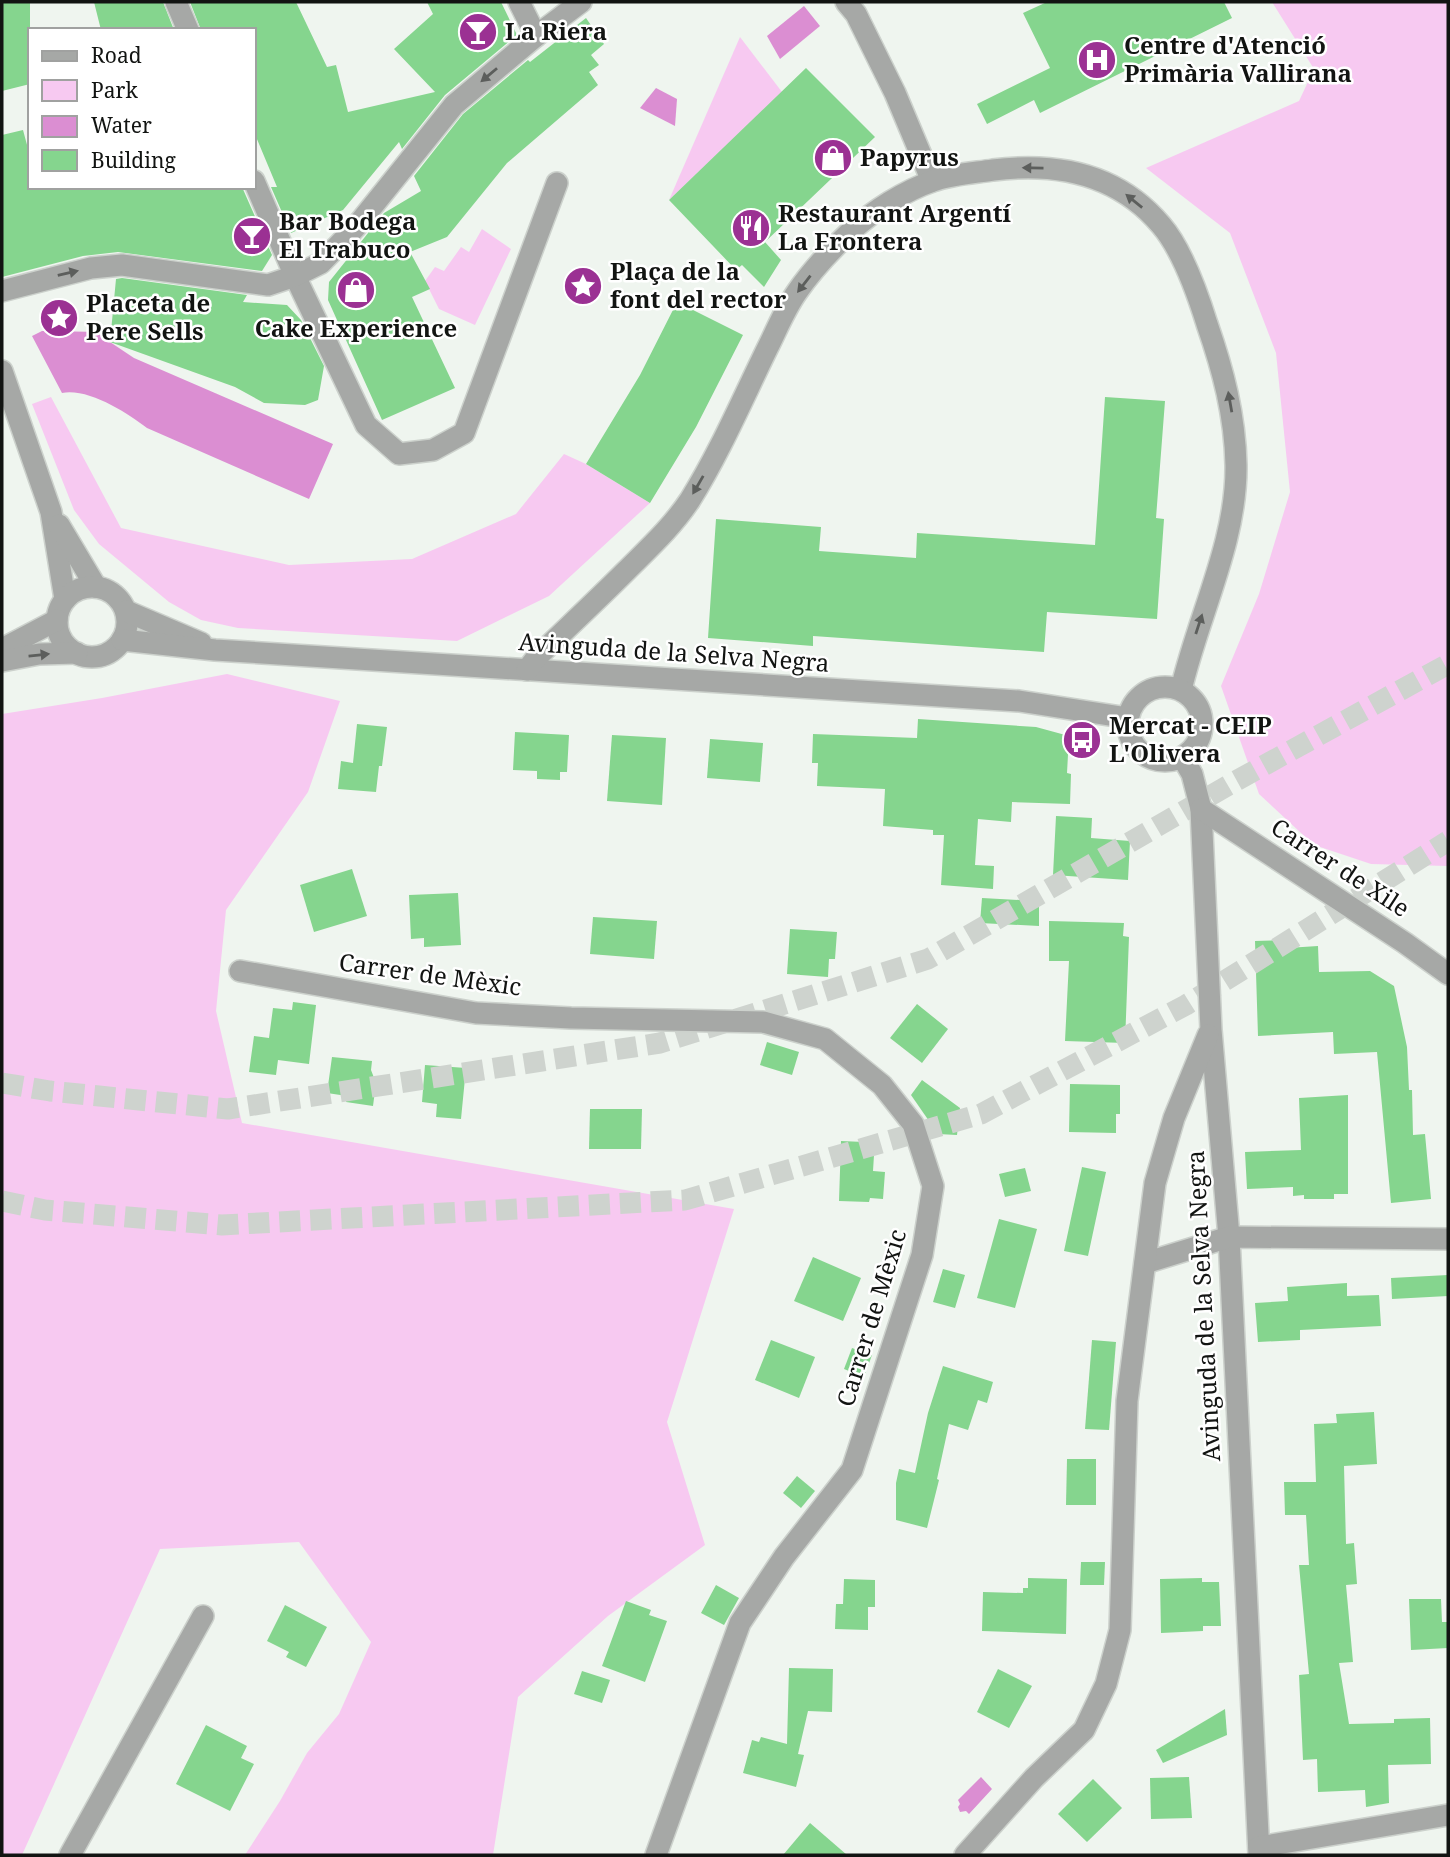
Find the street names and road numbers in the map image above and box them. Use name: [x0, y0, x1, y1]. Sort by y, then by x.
street label: Avinguda de la Selva Negra: [518, 624, 831, 679]
street label: Carrer de Xile: [1265, 810, 1416, 924]
street label: Carrer de Mèxic: [337, 944, 524, 1003]
street label: Avinguda de la Selva Negra: [1178, 1150, 1227, 1463]
street label: Carrer de Mèxic: [828, 1225, 913, 1410]

